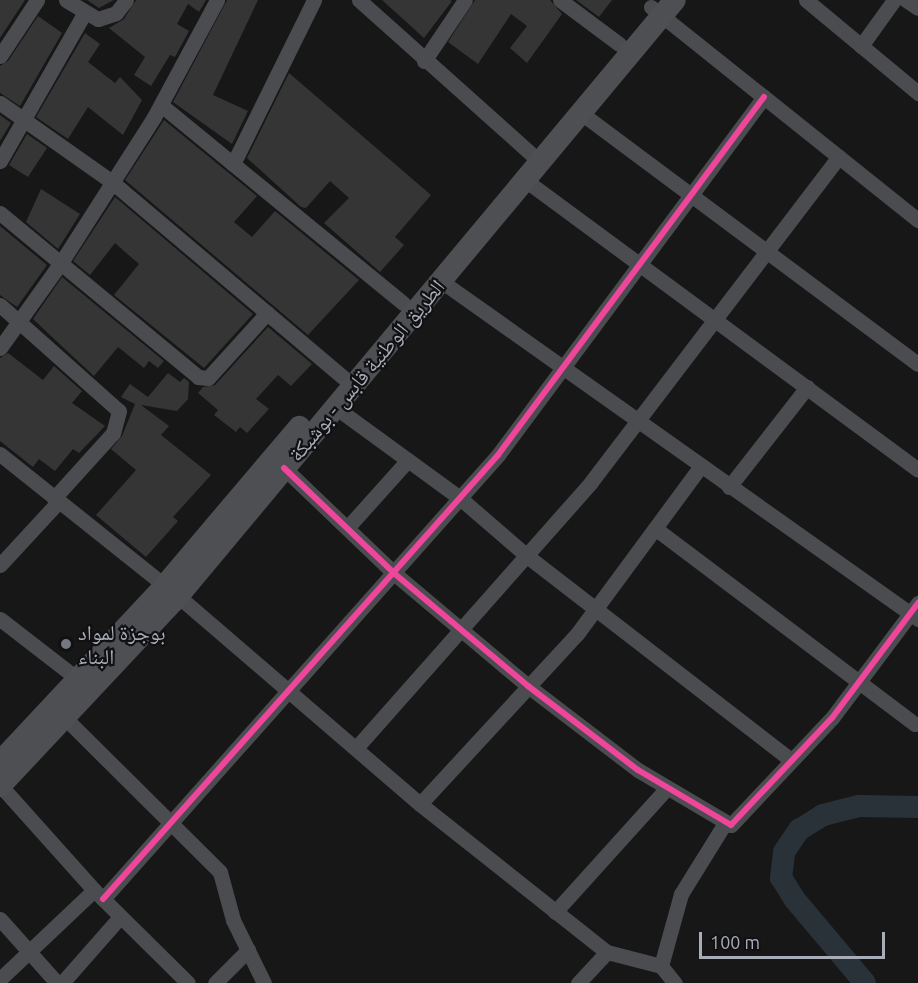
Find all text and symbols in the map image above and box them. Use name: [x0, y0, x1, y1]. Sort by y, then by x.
street label: الطريق الوطنية قابس - بوشبكة: [283, 274, 449, 466]
place label: بوجزة لمواد البناء: [78, 619, 165, 669]
marker: بوجزة لمواد البناء: [59, 637, 73, 651]
scale bar: [702, 920, 888, 958]
text: 100 m: [710, 932, 760, 952]

